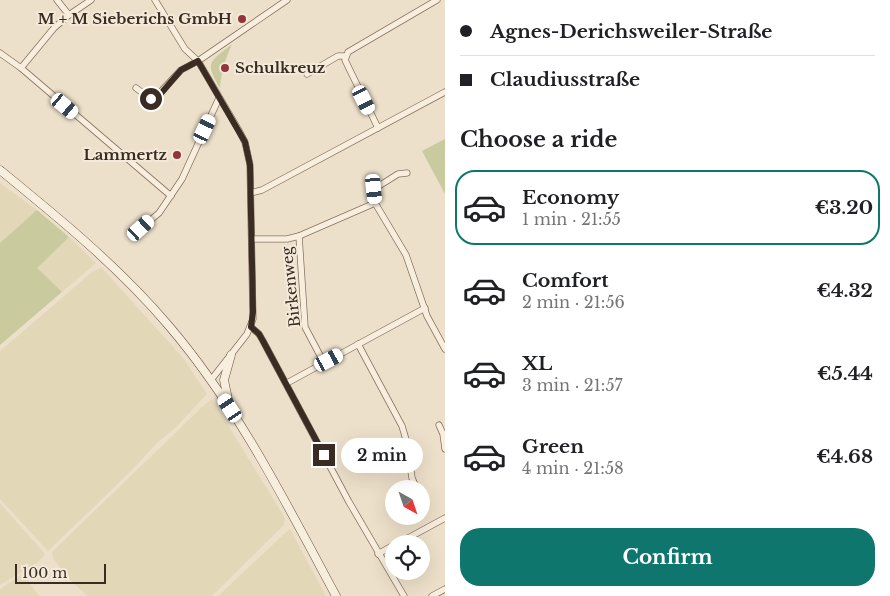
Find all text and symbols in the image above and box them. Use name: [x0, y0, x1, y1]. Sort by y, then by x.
place label: M + M Sieberichs GmbH: [38, 9, 232, 28]
marker: M + M Sieberichs GmbH: [236, 13, 248, 25]
text: Agnes-Derichsweiler-Straße: [490, 20, 772, 43]
place label: Schulkreuz: [235, 58, 325, 77]
marker: Schulkreuz: [219, 62, 231, 74]
text: Claudiusstraße: [490, 68, 640, 91]
car: [350, 83, 377, 117]
route start: [140, 88, 162, 110]
car: [48, 91, 81, 121]
car: [191, 112, 218, 146]
text: Choose a ride: [460, 126, 617, 153]
place label: Lammertz: [83, 145, 167, 164]
marker: Lammertz: [171, 149, 183, 161]
car: [364, 173, 383, 205]
icon: car: [462, 185, 507, 230]
text: Economy: [522, 186, 619, 209]
text: €3.20: [815, 196, 873, 219]
text: 1 min · 21:55: [522, 209, 621, 229]
car: [124, 212, 157, 244]
street label: Birkenweg: [277, 245, 304, 328]
icon: car: [462, 268, 507, 313]
text: Comfort: [522, 269, 609, 292]
text: €4.32: [816, 279, 873, 302]
text: 2 min · 21:56: [522, 292, 625, 312]
car: [312, 346, 345, 374]
icon: car: [462, 351, 507, 396]
text: XL: [522, 352, 552, 375]
text: €5.44: [817, 362, 873, 385]
text: 3 min · 21:57: [522, 375, 623, 395]
car: [215, 391, 244, 425]
icon: car: [462, 434, 507, 479]
text: Green: [522, 435, 584, 458]
callout: 2 min: [342, 438, 424, 472]
route end: [313, 444, 335, 466]
text: 2 min: [357, 445, 407, 465]
text: €4.68: [816, 445, 873, 468]
text: 4 min · 21:58: [522, 458, 624, 478]
north arrow: [385, 480, 430, 525]
map controls: [385, 480, 430, 580]
button: Confirm: [460, 528, 875, 586]
button: locate: [385, 535, 430, 580]
scale bar: [15, 561, 106, 584]
text: 100 m: [22, 564, 67, 582]

